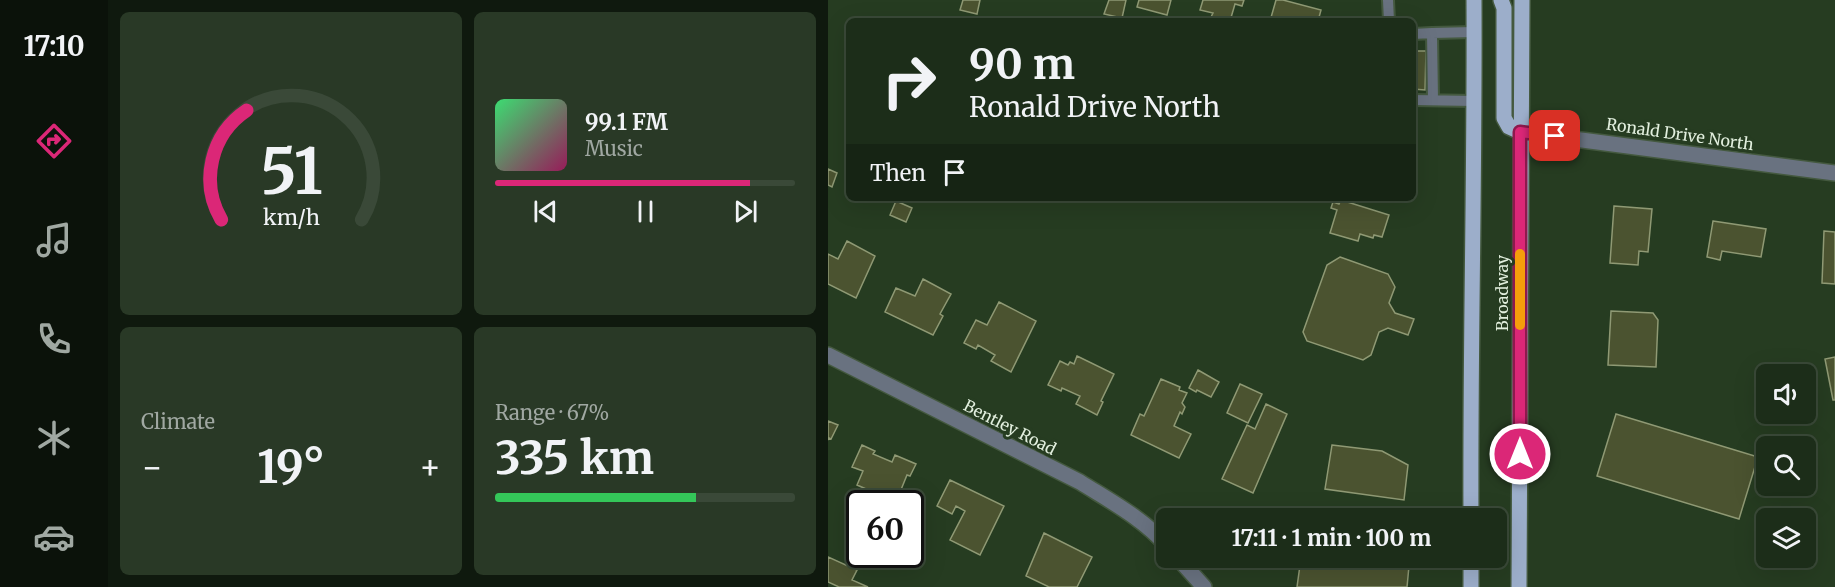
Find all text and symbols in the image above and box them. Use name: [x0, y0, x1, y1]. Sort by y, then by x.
text: 17:10: [23, 29, 85, 63]
text: 90 m: [969, 38, 1075, 90]
icon: right: [870, 42, 948, 120]
text: Ronald Drive North: [969, 90, 1220, 124]
text: 99.1 FM: [585, 108, 668, 136]
pin: [1529, 110, 1580, 161]
street label: Ronald Drive North: [1605, 114, 1755, 154]
icon: arrive: [1538, 119, 1571, 152]
icon: directions: [33, 120, 75, 162]
text: 51: [260, 134, 322, 212]
text: Music: [585, 136, 643, 161]
icon: arrive: [938, 156, 971, 189]
text: Then: [870, 159, 926, 187]
icon: previous: [529, 195, 562, 228]
icon: pause: [629, 195, 662, 228]
icon: next: [729, 195, 762, 228]
text: km/h: [263, 205, 319, 232]
icon: music: [33, 219, 75, 261]
street label: Broadway: [1492, 254, 1512, 331]
icon: phone: [33, 318, 75, 360]
map controls: [1756, 364, 1816, 568]
button: sound: [1756, 364, 1816, 424]
street label: Bentley Road: [960, 395, 1060, 459]
text: Range · 67%: [495, 400, 609, 425]
text: Climate: [141, 409, 215, 434]
icon: climate: [33, 417, 75, 459]
position arrow: [1488, 422, 1552, 486]
text: 335 km: [495, 430, 654, 486]
button: search: [1756, 436, 1816, 496]
text: 19°: [257, 439, 325, 495]
text: −: [141, 447, 163, 488]
text: +: [419, 447, 441, 488]
speed limit sign: 60: [846, 490, 924, 568]
button: layers: [1756, 508, 1816, 568]
icon: car: [33, 516, 75, 558]
text: 17:11 · 1 min · 100 m: [1232, 524, 1431, 552]

